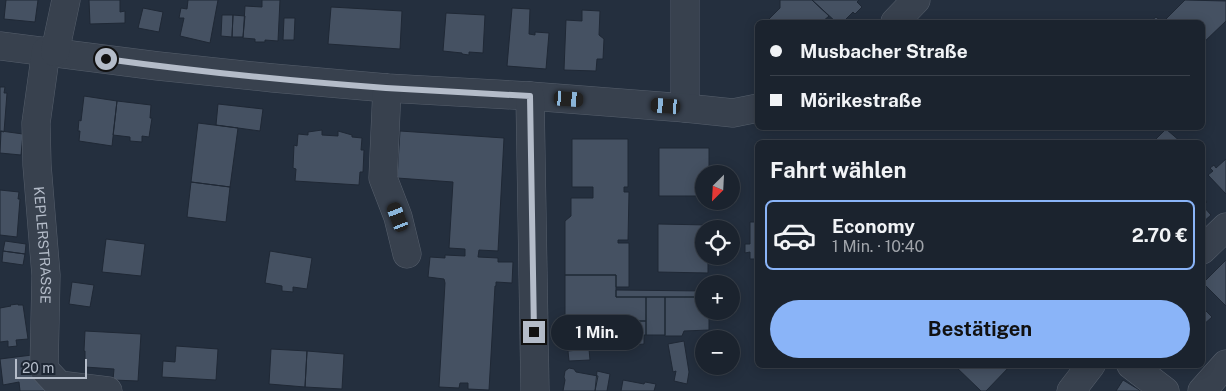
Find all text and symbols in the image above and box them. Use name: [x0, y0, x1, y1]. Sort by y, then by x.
text: Musbacher Straße: [800, 40, 968, 62]
route start: [95, 48, 117, 70]
text: Mörikestraße: [800, 89, 922, 111]
car: [553, 90, 584, 108]
car: [650, 97, 681, 115]
text: Fahrt wählen: [770, 157, 907, 183]
north arrow: [695, 165, 740, 210]
map controls: [695, 165, 740, 375]
street label: KEPLERSTRASSE: [31, 186, 54, 304]
car: [385, 200, 410, 234]
icon: car: [772, 213, 817, 258]
text: Economy: [832, 215, 915, 237]
button: locate: [695, 220, 740, 265]
text: 2.70 €: [1132, 224, 1188, 246]
text: 1 Min. · 10:40: [832, 237, 924, 256]
button: +: [695, 275, 740, 320]
button: Bestätigen: [770, 300, 1190, 358]
callout: 1 Min.: [552, 314, 644, 350]
route end: [523, 321, 545, 343]
text: 1 Min.: [575, 323, 619, 342]
button: −: [695, 330, 740, 375]
scale bar: [15, 356, 88, 379]
text: 20 m: [22, 360, 54, 376]

